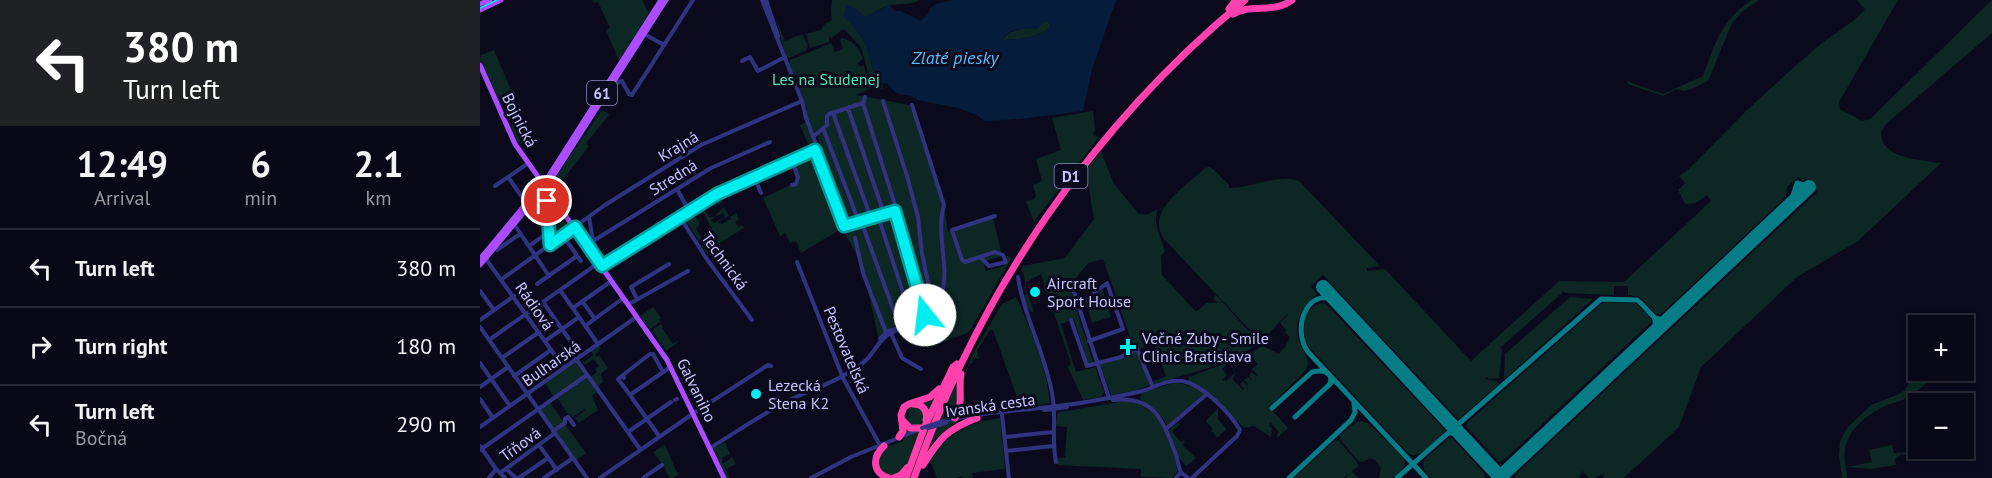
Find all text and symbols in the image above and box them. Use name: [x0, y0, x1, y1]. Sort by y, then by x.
text: 380 m: [123, 19, 239, 74]
icon: left: [24, 24, 102, 102]
water label: Zlaté piesky: [910, 46, 1000, 69]
park label: Les na Studenej: [772, 69, 880, 89]
text: Turn left: [123, 72, 220, 106]
road number: 61: [587, 81, 617, 105]
street label: Bojnická: [498, 90, 542, 150]
street label: Krajná: [654, 126, 702, 166]
text: 12:49: [77, 140, 168, 187]
text: 6: [251, 140, 271, 187]
text: 2.1: [354, 140, 403, 187]
street label: Stredná: [645, 155, 701, 199]
road number: D1: [1054, 164, 1088, 188]
pin: [521, 175, 572, 226]
icon: arrive: [530, 184, 563, 217]
text: Arrival: [94, 185, 150, 211]
text: min: [245, 185, 277, 211]
text: km: [366, 185, 391, 211]
street label: Technická: [697, 228, 753, 294]
icon: left: [24, 252, 57, 285]
text: Turn left: [75, 254, 155, 282]
text: 380 m: [396, 254, 456, 282]
place label: Aircraft Sport House: [1047, 273, 1131, 311]
street label: Rádiová: [511, 278, 559, 334]
position arrow: [893, 283, 957, 347]
marker: Aircraft Sport House: [1028, 285, 1042, 299]
street label: Pestovateľská: [820, 303, 874, 397]
map controls: [1908, 315, 1974, 459]
button: +: [1908, 315, 1974, 381]
place label: Večné Zuby - Smile Clinic Bratislava: [1141, 328, 1269, 366]
icon: right: [24, 330, 57, 363]
text: Turn right: [75, 332, 167, 360]
text: 180 m: [396, 332, 456, 360]
street label: Bulharská: [518, 336, 584, 390]
marker: Večné Zuby - Smile Clinic Bratislava: [1119, 338, 1137, 356]
street label: Galvaniho: [673, 355, 721, 425]
place label: Lezecká Stena K2: [768, 375, 829, 413]
marker: Lezecká Stena K2: [749, 387, 763, 401]
street label: Ivanská cesta: [944, 389, 1036, 421]
button: −: [1908, 393, 1974, 459]
text: Turn left: [75, 397, 155, 425]
icon: left: [24, 408, 57, 441]
text: 290 m: [396, 410, 456, 438]
street label: Tŕňová: [496, 422, 544, 466]
text: Bočná: [75, 425, 127, 451]

